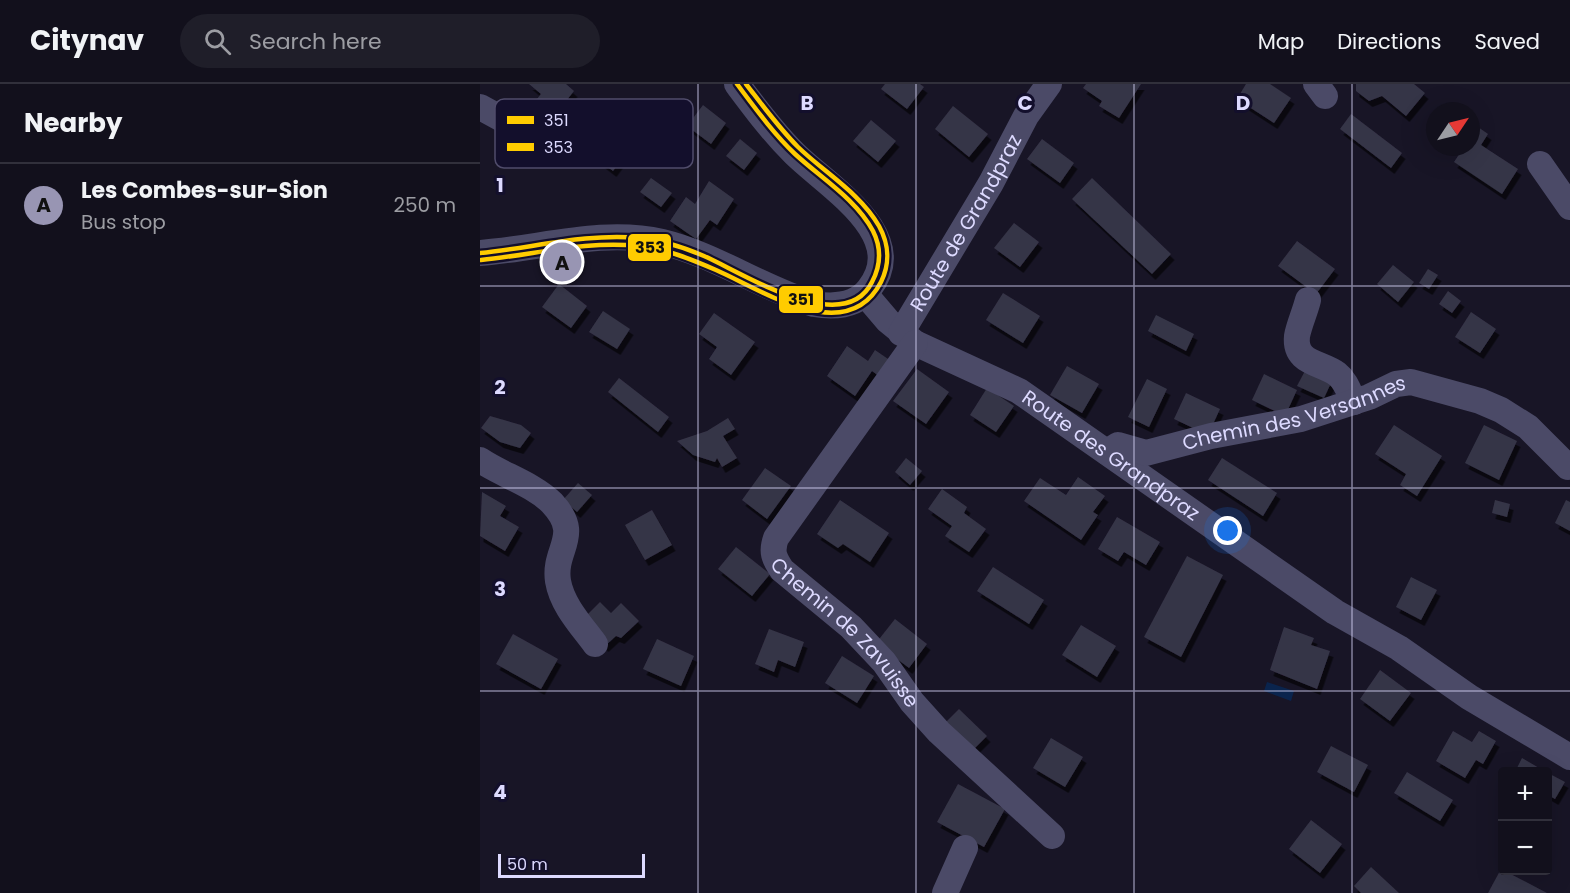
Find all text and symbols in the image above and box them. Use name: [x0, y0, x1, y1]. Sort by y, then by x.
search box: [180, 14, 600, 68]
text: Citynav: [30, 21, 144, 60]
icon: search: [201, 25, 234, 58]
text: Search here: [249, 26, 382, 57]
text: Map: [1258, 27, 1304, 56]
text: Directions: [1337, 27, 1441, 56]
text: Saved: [1474, 27, 1540, 56]
text: B: [800, 89, 814, 117]
text: C: [1017, 89, 1033, 117]
text: D: [1236, 89, 1250, 117]
legend: [495, 99, 693, 168]
north arrow: [1426, 102, 1480, 156]
text: Nearby: [24, 105, 122, 141]
text: 351: [544, 109, 569, 132]
street label: Route de Grandpraz: [903, 129, 1028, 316]
text: 353: [544, 136, 573, 159]
text: 1: [496, 171, 504, 199]
text: Les Combes-sur-Sion: [81, 175, 328, 206]
text: A: [36, 191, 51, 219]
text: 250 m: [393, 191, 456, 219]
text: Bus stop: [81, 208, 166, 236]
line badge: 353: [627, 233, 672, 262]
text: 353: [635, 236, 665, 259]
pin: A: [542, 240, 581, 285]
line badge: 351: [778, 285, 824, 314]
text: 351: [788, 288, 814, 311]
street label: Chemin des Versannes: [1179, 369, 1407, 457]
text: 2: [494, 373, 506, 401]
street label: Route des Grandpraz: [1016, 383, 1205, 527]
your location: [1213, 516, 1242, 545]
street label: Chemin de Zavuisse: [764, 552, 926, 713]
text: 3: [494, 575, 506, 603]
map controls: [1498, 767, 1552, 875]
button: +: [1498, 767, 1552, 821]
text: 4: [493, 778, 507, 806]
button: −: [1498, 821, 1552, 875]
scale bar: [498, 851, 645, 878]
text: 50 m: [507, 853, 548, 876]

